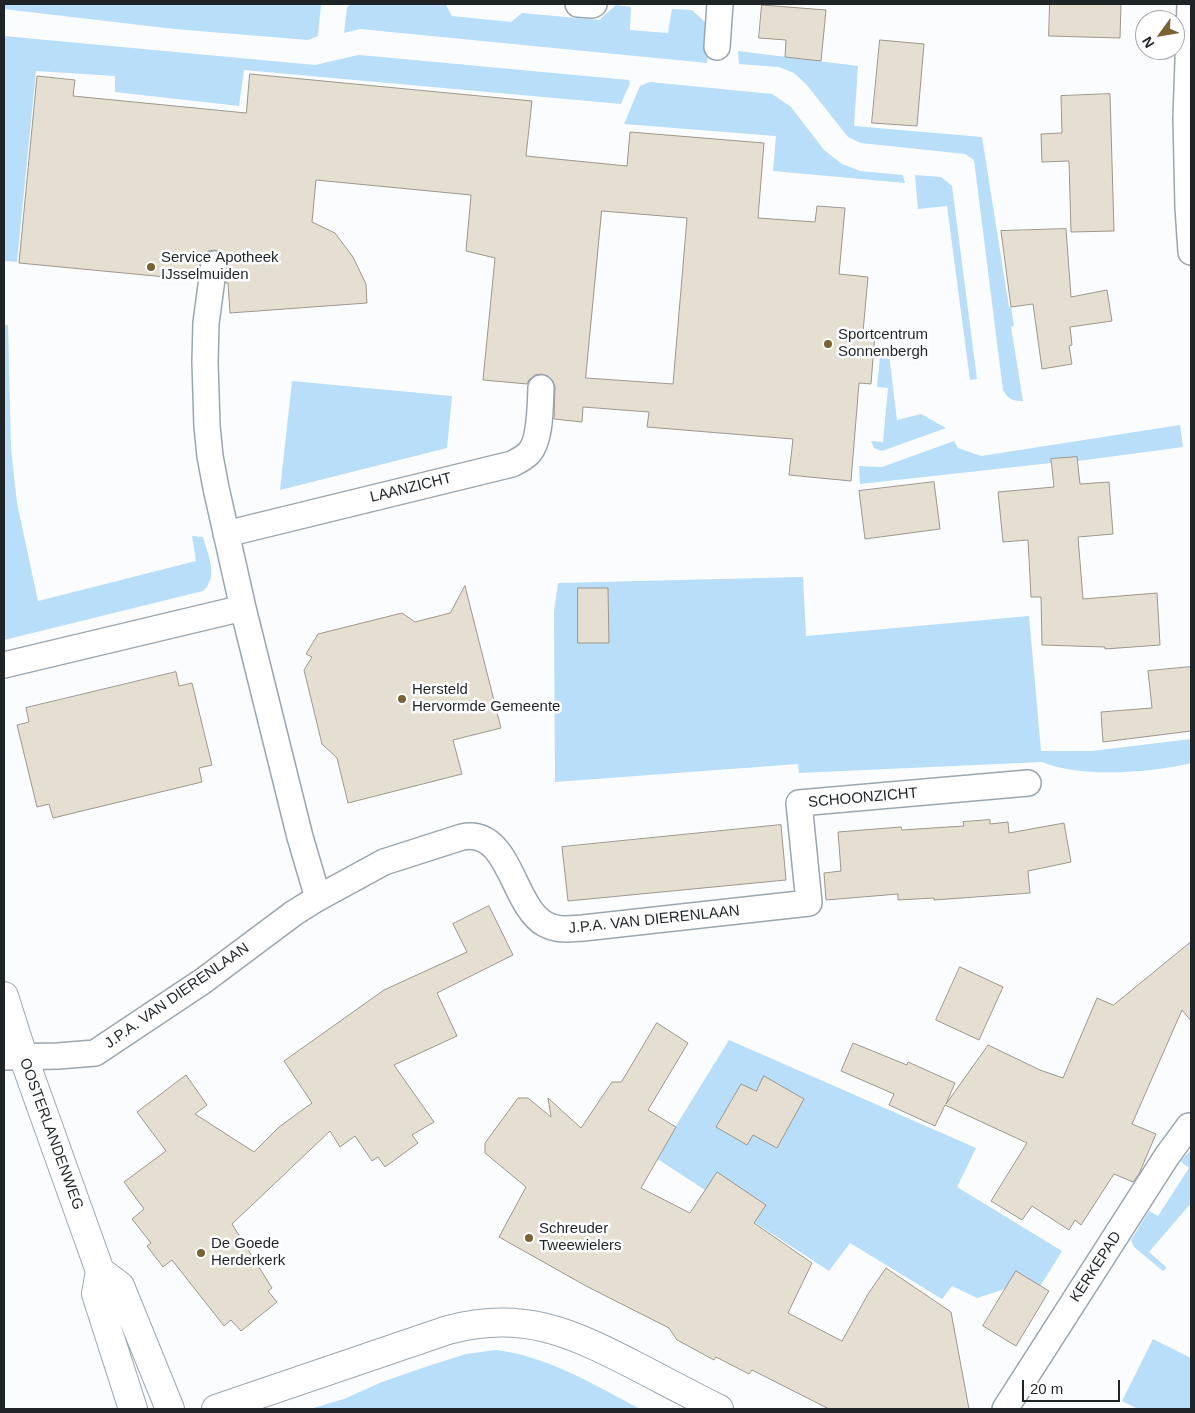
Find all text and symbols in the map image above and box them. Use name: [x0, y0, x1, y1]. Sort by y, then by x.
north arrow: [1135, 10, 1185, 60]
text: N: [1139, 34, 1158, 51]
place label: Service Apotheek IJsselmuiden: [161, 249, 279, 284]
marker: Service Apotheek IJsselmuiden: [145, 261, 157, 273]
place label: Sportcentrum Sonnenbergh: [838, 326, 928, 361]
marker: Sportcentrum Sonnenbergh: [822, 338, 834, 350]
street label: LAANZICHT: [368, 469, 454, 507]
place label: Hersteld Hervormde Gemeente: [412, 681, 560, 716]
marker: Hersteld Hervormde Gemeente: [396, 693, 408, 705]
street label: SCHOONZICHT: [807, 784, 919, 812]
street label: J.P.A. VAN DIERENLAAN: [568, 902, 740, 938]
street label: J.P.A. VAN DIERENLAAN: [101, 939, 253, 1053]
street label: OOSTERLANDENWEG: [15, 1056, 87, 1212]
place label: Schreuder Tweewielers: [539, 1220, 622, 1255]
street label: KERKEPAD: [1067, 1228, 1125, 1306]
marker: Schreuder Tweewielers: [523, 1232, 535, 1244]
place label: De Goede Herderkerk: [211, 1235, 285, 1270]
marker: De Goede Herderkerk: [195, 1247, 207, 1259]
scale bar: [1025, 1370, 1122, 1402]
text: 20 m: [1030, 1380, 1063, 1397]

